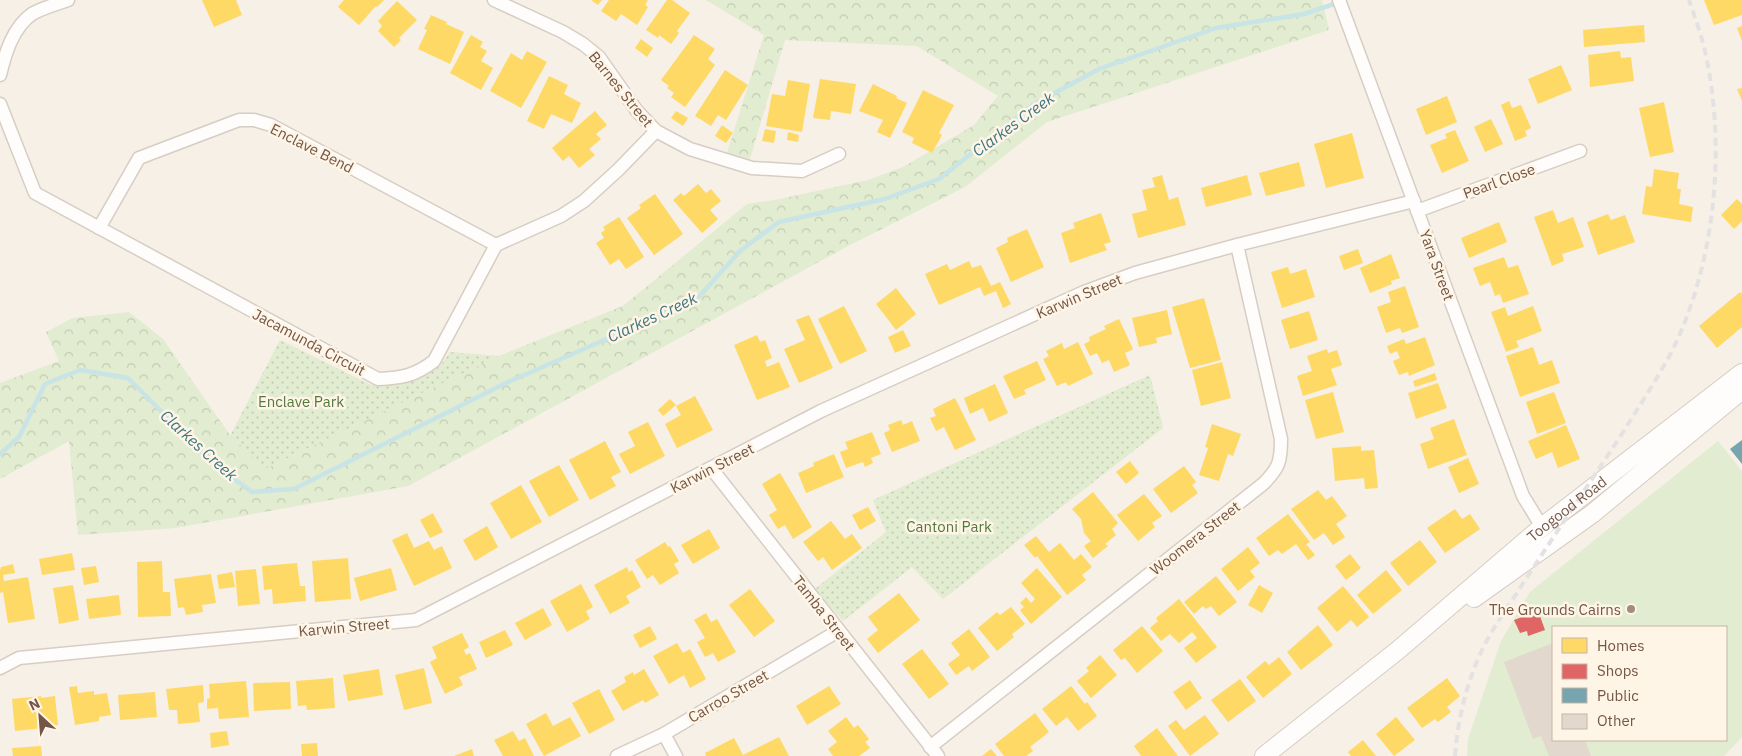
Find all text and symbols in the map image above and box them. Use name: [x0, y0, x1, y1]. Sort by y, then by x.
street label: Barnes Street: [585, 47, 657, 131]
water label: Clarkes Creek: [968, 87, 1058, 160]
street label: Enclave Bend: [267, 119, 357, 177]
street label: Pearl Close: [1460, 159, 1538, 203]
street label: Yara Street: [1415, 227, 1459, 303]
street label: Karwin Street: [1033, 269, 1125, 323]
water label: Clarkes Creek: [604, 287, 701, 346]
street label: Jacamunda Circuit: [249, 304, 369, 380]
park label: Enclave Park: [258, 392, 344, 411]
water label: Clarkes Creek: [156, 405, 242, 485]
street label: Karwin Street: [667, 439, 757, 497]
street label: Toogood Road: [1523, 471, 1610, 545]
street label: Woomera Street: [1146, 497, 1244, 579]
park label: Cantoni Park: [906, 517, 992, 536]
street label: Tamba Street: [789, 572, 859, 654]
place label: The Grounds Cairns: [1489, 600, 1621, 619]
marker: The Grounds Cairns: [1625, 603, 1637, 615]
street label: Karwin Street: [298, 614, 390, 640]
legend: [1552, 626, 1727, 741]
text: Homes: [1597, 636, 1645, 655]
text: Shops: [1597, 661, 1639, 680]
street label: Carroo Street: [684, 665, 772, 727]
text: Public: [1597, 686, 1639, 705]
north arrow: [15, 691, 65, 741]
text: N: [26, 694, 43, 715]
text: Other: [1597, 711, 1636, 730]

